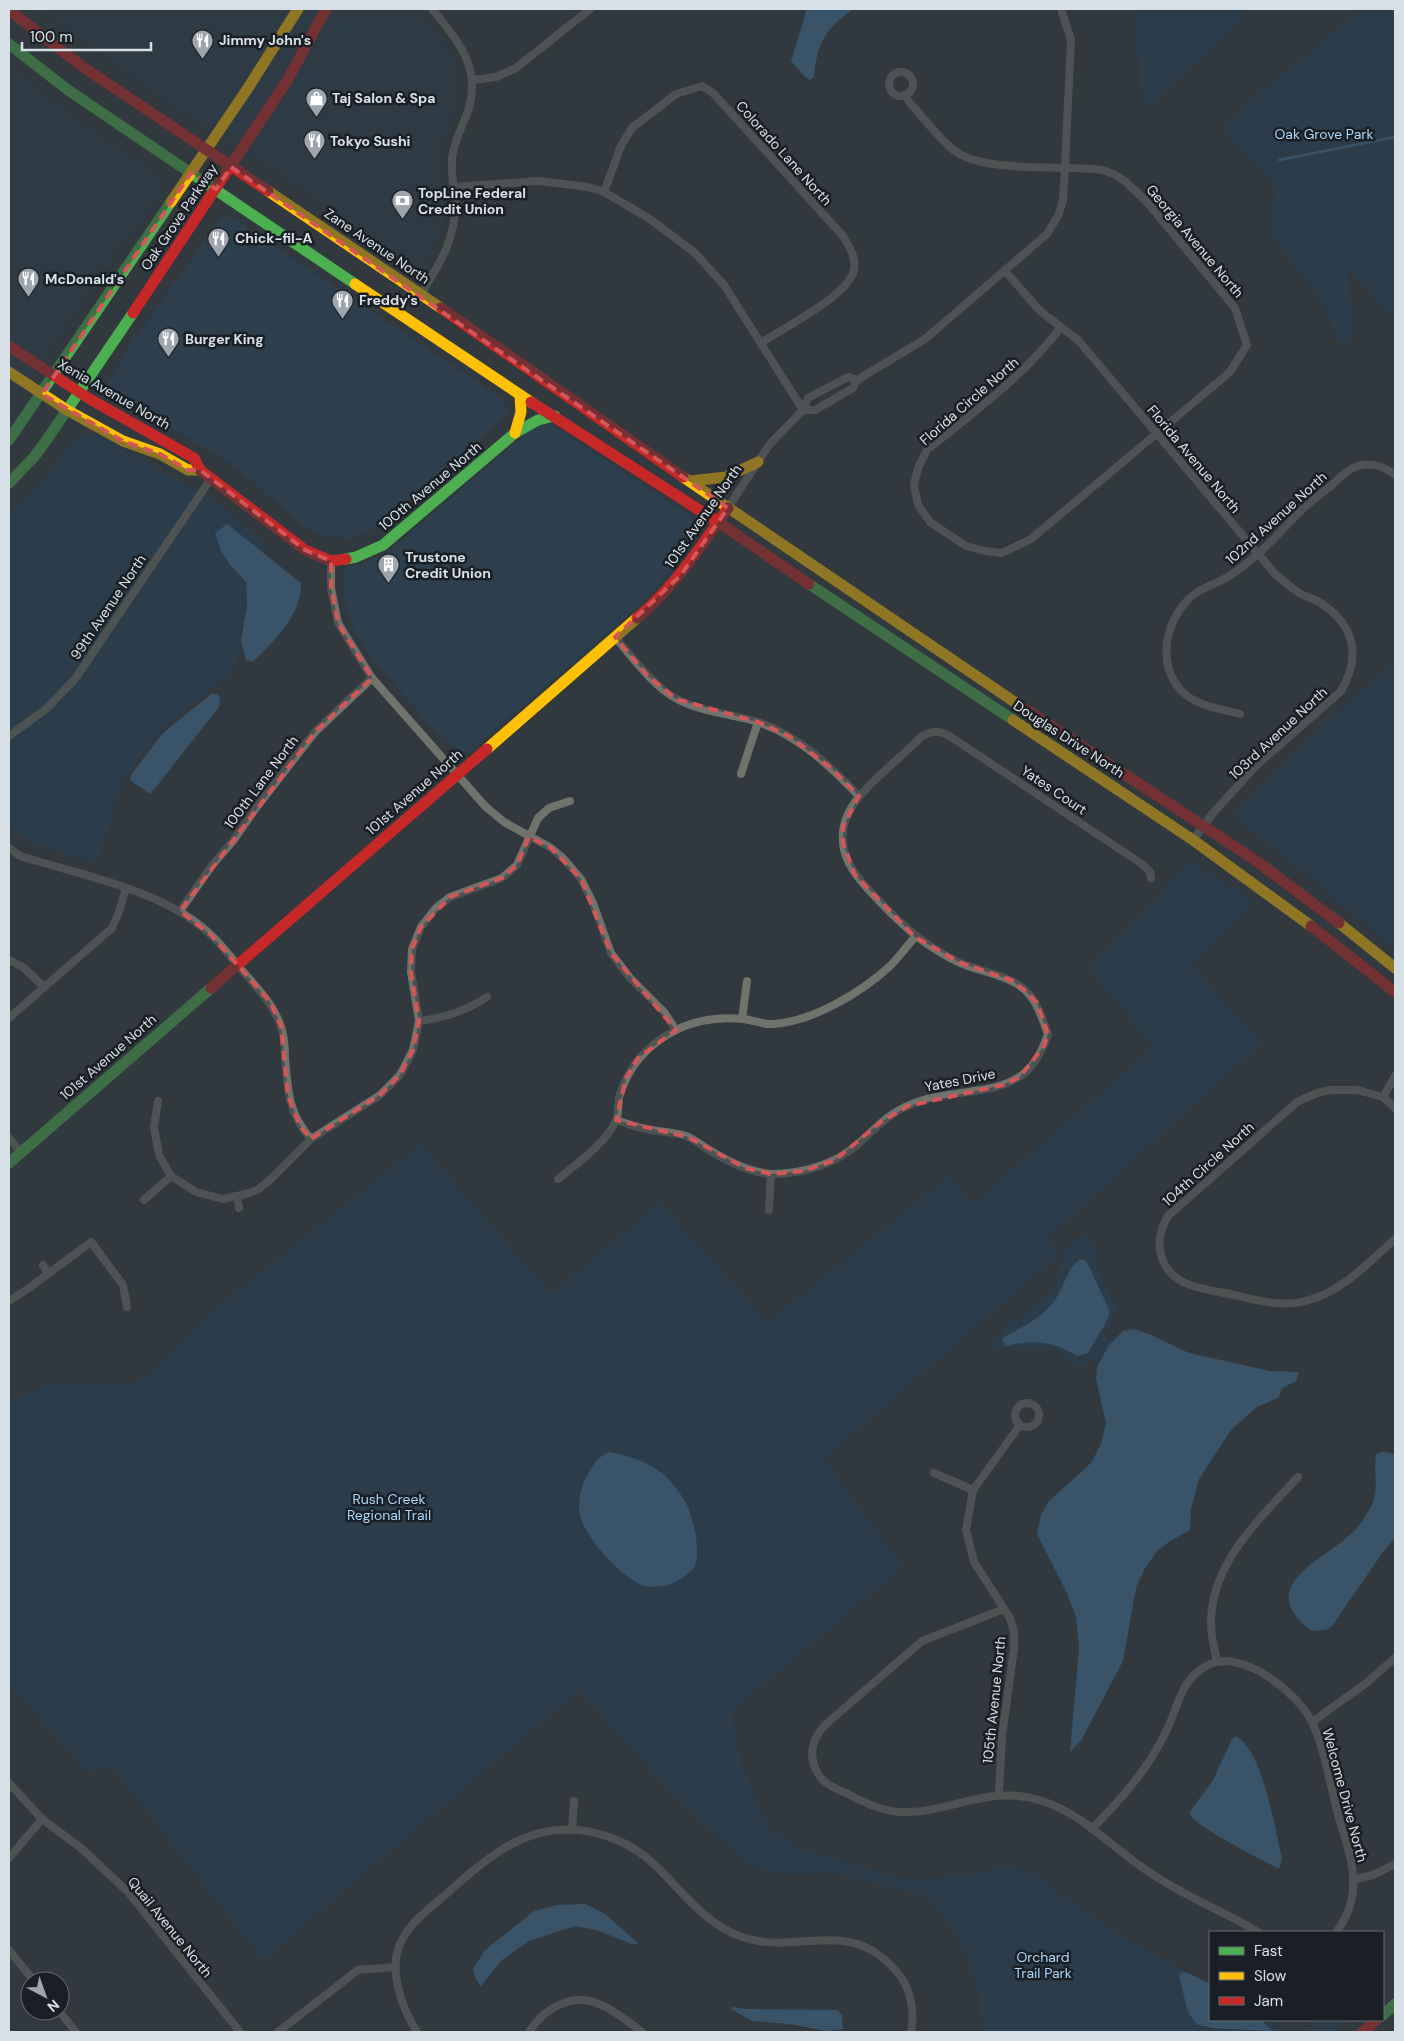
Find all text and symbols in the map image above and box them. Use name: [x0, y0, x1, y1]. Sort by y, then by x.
scale bar: [22, 20, 151, 52]
text: 100 m: [30, 27, 73, 47]
restaurant icon: Jimmy John's: [191, 28, 215, 59]
place label: Jimmy John's: [219, 31, 311, 49]
shop icon: Taj Salon & Spa: [304, 86, 328, 117]
place label: Taj Salon & Spa: [332, 89, 435, 107]
street label: Colorado Lane North: [732, 97, 836, 209]
park label: Oak Grove Park: [1274, 125, 1374, 143]
restaurant icon: Tokyo Sushi: [302, 129, 326, 160]
place label: Tokyo Sushi: [330, 132, 411, 150]
street label: Oak Grove Parkway: [137, 160, 221, 274]
street label: Georgia Avenue North: [1142, 181, 1248, 301]
place label: TopLine Federal Credit Union: [418, 184, 526, 218]
bank icon: TopLine Federal Credit Union: [390, 189, 414, 220]
street label: Zane Avenue North: [321, 204, 433, 288]
restaurant icon: Chick-fil-A: [207, 226, 231, 257]
place label: Chick-fil-A: [235, 229, 312, 247]
restaurant icon: McDonald's: [17, 267, 41, 298]
place label: McDonald's: [45, 270, 124, 288]
restaurant icon: Freddy's: [331, 288, 355, 319]
place label: Freddy's: [359, 291, 418, 309]
restaurant icon: Burger King: [157, 327, 181, 358]
place label: Burger King: [185, 330, 264, 348]
street label: Florida Circle North: [916, 353, 1022, 449]
street label: Xenia Avenue North: [55, 355, 173, 433]
street label: Florida Avenue North: [1144, 401, 1244, 517]
street label: 100th Avenue North: [375, 438, 485, 534]
street label: 101st Avenue North: [661, 461, 745, 571]
street label: 102nd Avenue North: [1222, 468, 1330, 568]
place label: Trustone Credit Union: [405, 548, 491, 582]
street label: 99th Avenue North: [66, 551, 150, 663]
building icon: Trustone Credit Union: [377, 553, 401, 584]
street label: 103rd Avenue North: [1225, 683, 1331, 783]
street label: Douglas Drive North: [1010, 696, 1128, 782]
street label: 100th Lane North: [220, 732, 302, 832]
street label: 101st Avenue North: [362, 745, 466, 839]
street label: Yates Court: [1018, 761, 1090, 819]
street label: 101st Avenue North: [56, 1010, 160, 1104]
street label: Yates Drive: [923, 1064, 997, 1096]
street label: 104th Circle North: [1158, 1118, 1258, 1210]
park label: Rush Creek Regional Trail: [347, 1490, 431, 1524]
street label: 105th Avenue North: [978, 1636, 1010, 1764]
street label: Welcome Drive North: [1318, 1726, 1372, 1864]
street label: Quail Avenue North: [124, 1873, 216, 1981]
legend: [1209, 1931, 1384, 2021]
text: Fast: [1254, 1941, 1283, 1961]
park label: Orchard Trail Park: [1014, 1948, 1072, 1982]
text: Slow: [1254, 1966, 1287, 1986]
north arrow: [20, 1971, 70, 2021]
text: Jam: [1254, 1991, 1283, 2011]
text: N: [44, 1996, 63, 2016]

